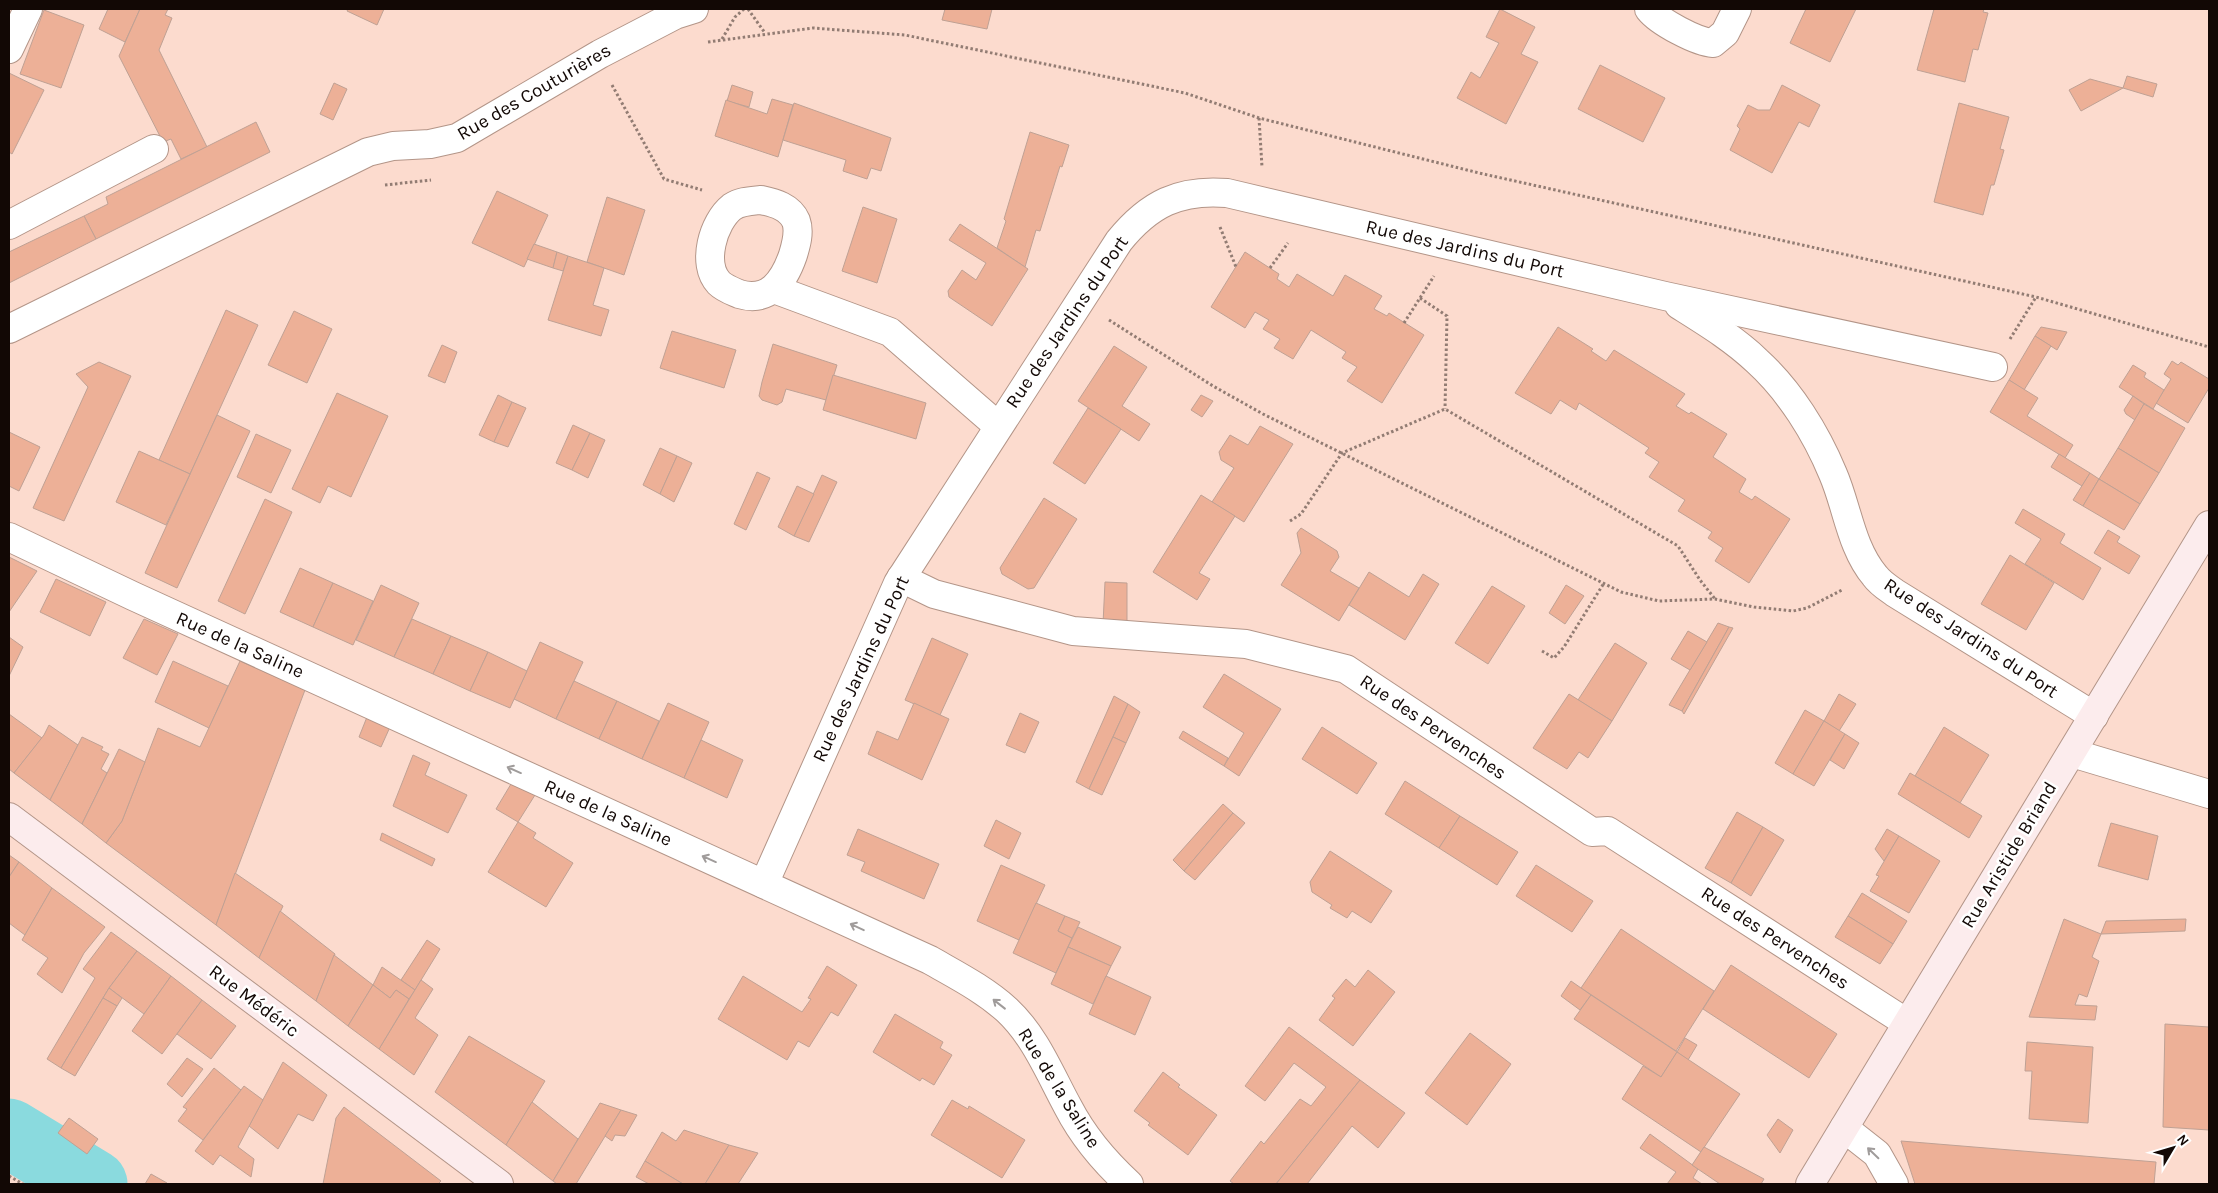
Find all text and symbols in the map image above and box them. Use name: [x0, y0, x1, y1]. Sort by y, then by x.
street label: Rue des Couturières: [453, 39, 615, 145]
street label: Rue des Jardins du Port: [1364, 215, 1566, 283]
street label: Rue des Jardins du Port: [1001, 232, 1133, 412]
street label: Rue des Jardins du Port: [808, 572, 914, 766]
street label: Rue des Jardins du Port: [1880, 573, 2062, 703]
street label: Rue de la Saline: [173, 607, 307, 683]
street label: Rue des Pervenches: [1356, 670, 1510, 784]
one-way arrow: [507, 764, 522, 774]
street label: Rue de la Saline: [541, 775, 675, 851]
street label: Rue Aristide Briand: [1957, 778, 2061, 932]
one-way arrow: [702, 854, 717, 863]
street label: Rue des Pervenches: [1697, 882, 1853, 994]
one-way arrow: [850, 921, 865, 931]
street label: Rue Médéric: [205, 960, 303, 1042]
one-way arrow: [993, 999, 1006, 1010]
street label: Rue de la Saline: [1013, 1024, 1105, 1152]
north arrow: [2148, 1123, 2198, 1173]
text: N: [2173, 1131, 2193, 1149]
one-way arrow: [1867, 1147, 1880, 1159]

